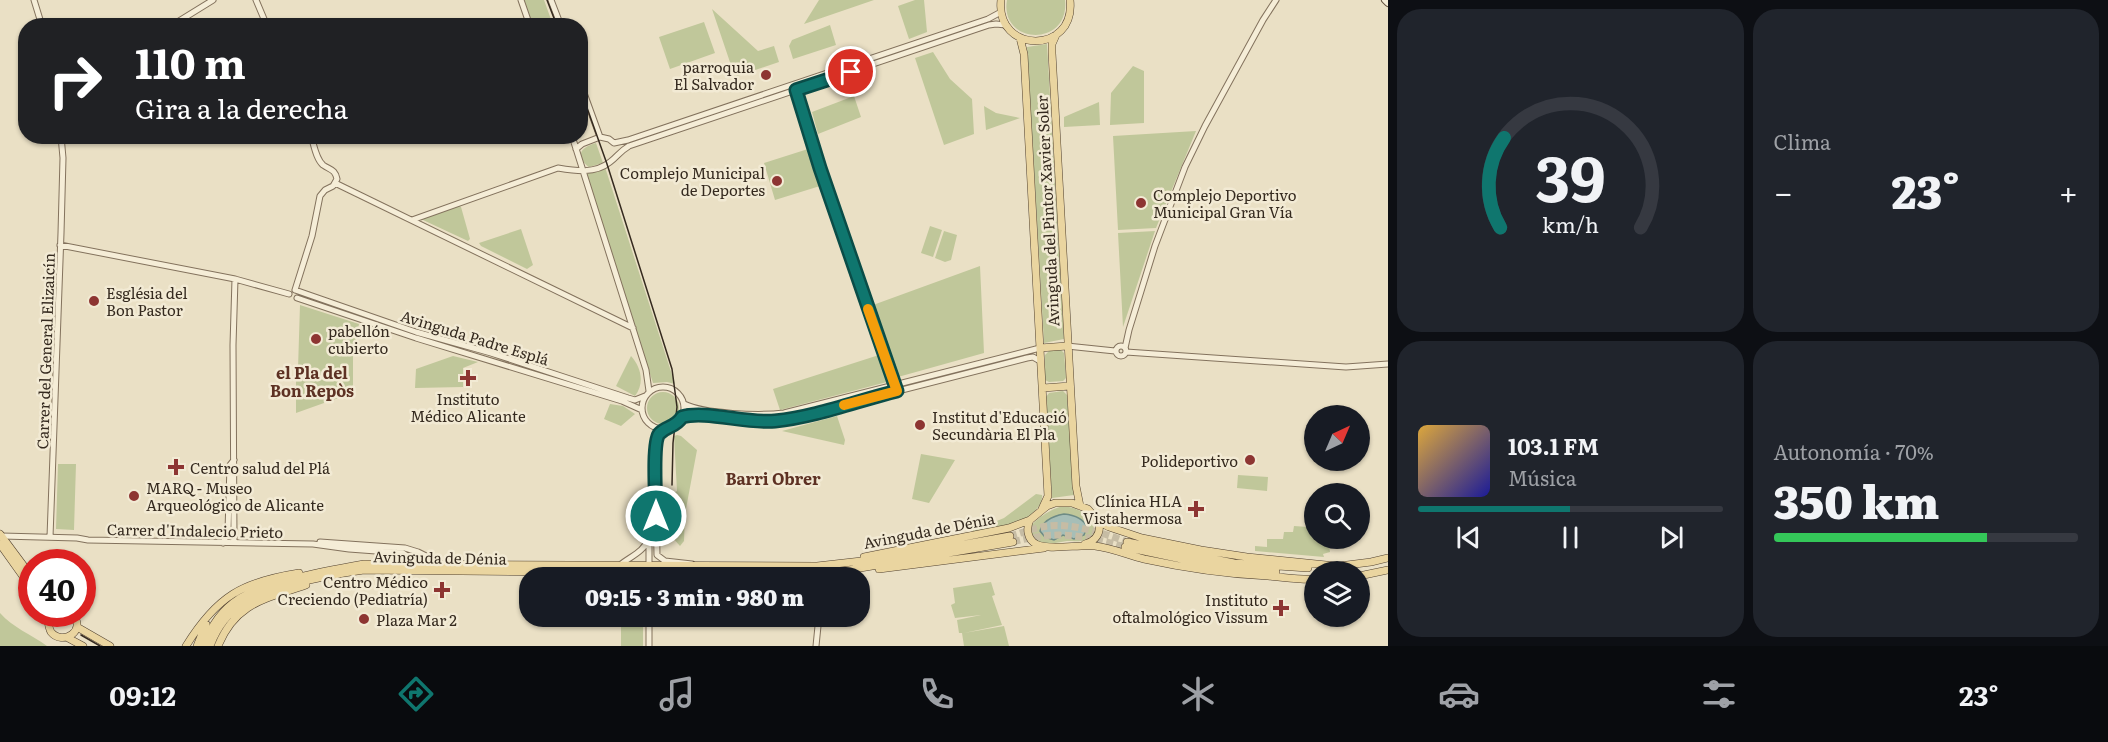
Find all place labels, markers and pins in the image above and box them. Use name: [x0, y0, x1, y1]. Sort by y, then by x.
pin: [825, 46, 876, 97]
place label: parroquia El Salvador: [674, 55, 755, 95]
marker: parroquia El Salvador: [759, 68, 773, 82]
place label: Complejo Municipal de Deportes: [620, 161, 765, 201]
marker: Complejo Municipal de Deportes: [770, 174, 784, 188]
place label: Complejo Deportivo Municipal Gran Vía: [1153, 183, 1297, 223]
marker: Complejo Deportivo Municipal Gran Vía: [1134, 196, 1148, 210]
place label: Església del Bon Pastor: [106, 281, 187, 321]
marker: Església del Bon Pastor: [87, 294, 101, 308]
place label: pabellón cubierto: [328, 319, 390, 359]
marker: pabellón cubierto: [309, 332, 323, 346]
marker: Instituto Médico Alicante: [459, 369, 477, 387]
place label: Instituto Médico Alicante: [410, 387, 526, 427]
place label: Institut d'Educació Secundària El Pla: [932, 405, 1067, 445]
marker: Institut d'Educació Secundària El Pla: [913, 418, 927, 432]
place label: Polideportivo: [1141, 449, 1238, 472]
marker: Polideportivo: [1243, 453, 1257, 467]
place label: Centro salud del Plá: [190, 456, 331, 479]
marker: Centro salud del Plá: [167, 458, 185, 476]
place label: MARQ - Museo Arqueológico de Alicante: [146, 476, 324, 516]
marker: MARQ - Museo Arqueológico de Alicante: [127, 489, 141, 503]
place label: Clínica HLA Vistahermosa: [1083, 489, 1183, 529]
marker: Clínica HLA Vistahermosa: [1187, 500, 1205, 518]
place label: Centro Médico Creciendo (Pediatría): [278, 570, 428, 610]
marker: Centro Médico Creciendo (Pediatría): [433, 581, 451, 599]
place label: Instituto oftalmológico Vissum: [1112, 588, 1268, 628]
marker: Instituto oftalmológico Vissum: [1272, 599, 1290, 617]
place label: Plaza Mar 2: [376, 608, 457, 631]
marker: Plaza Mar 2: [357, 612, 371, 626]

